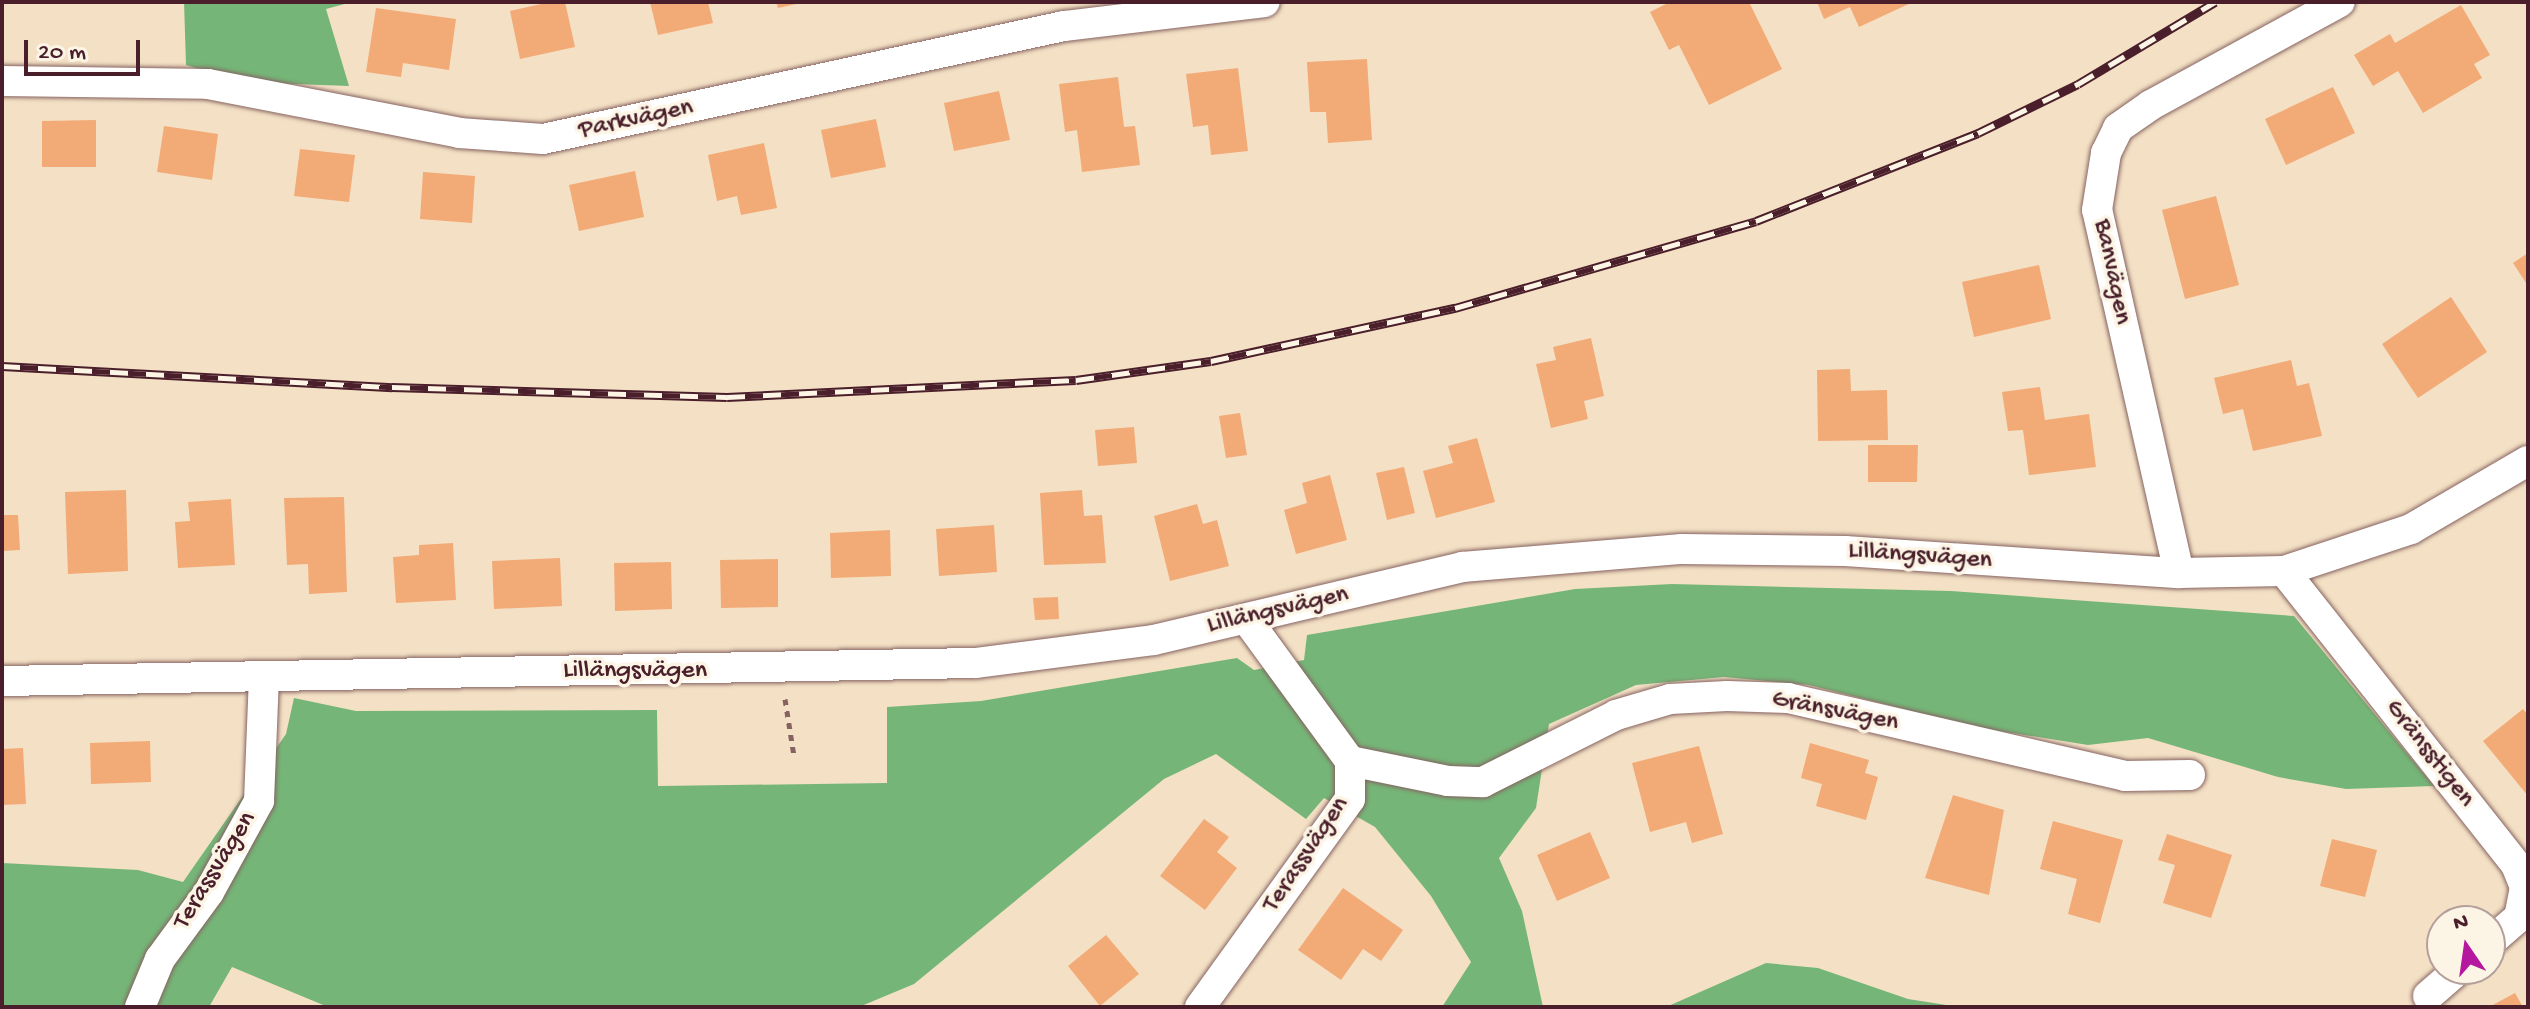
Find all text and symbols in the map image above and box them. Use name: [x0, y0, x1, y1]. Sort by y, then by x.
scale bar: [28, 24, 144, 74]
text: 20 m: [38, 39, 86, 68]
street label: Parkvägen: [576, 93, 696, 147]
street label: Banvägen: [2085, 217, 2137, 327]
street label: Lillängsvägen: [1847, 536, 1993, 578]
street label: Lillängsvägen: [1204, 580, 1352, 642]
street label: Lillängsvägen: [563, 656, 707, 688]
street label: Gränsvägen: [1769, 684, 1901, 740]
street label: Gränsstigen: [2377, 694, 2481, 814]
street label: Terassvägen: [1257, 791, 1357, 919]
street label: Terassvägen: [168, 806, 264, 936]
north arrow: [2426, 905, 2506, 985]
text: N: [2451, 909, 2471, 938]

